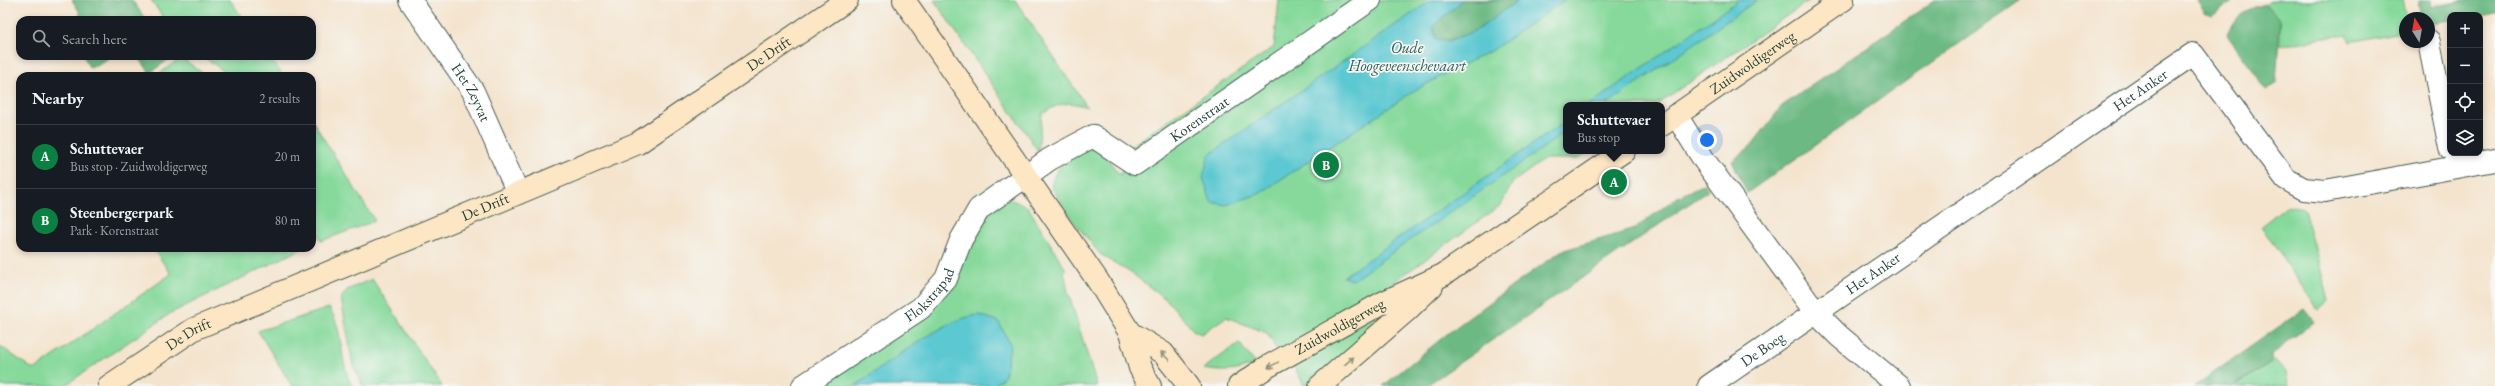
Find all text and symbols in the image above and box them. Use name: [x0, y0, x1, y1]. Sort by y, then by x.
north arrow: [2399, 12, 2435, 48]
map controls: [2447, 12, 2483, 156]
button: +: [2447, 12, 2483, 48]
search box: [16, 16, 316, 60]
street label: Zuidwoldigerweg: [1706, 26, 1799, 98]
icon: search: [30, 27, 52, 49]
text: Search here: [62, 29, 127, 48]
street label: De Drift: [742, 31, 794, 75]
water label: Oude Hoogeveenschevaart: [1347, 37, 1467, 76]
button: −: [2447, 48, 2483, 84]
street label: Het Zeyvat: [447, 59, 495, 125]
street label: Het Anker: [2109, 64, 2171, 115]
button: locate: [2447, 84, 2483, 120]
text: Nearby: [32, 87, 84, 109]
text: 2 results: [259, 90, 300, 107]
street label: Korenstraat: [1166, 91, 1233, 146]
popup: [1563, 102, 1665, 154]
text: Schuttevaer: [1577, 110, 1651, 129]
button: layers: [2447, 120, 2483, 156]
text: Bus stop: [1577, 129, 1620, 146]
your location: [1697, 130, 1717, 150]
text: Schuttevaer: [70, 139, 144, 158]
text: A: [40, 148, 50, 165]
text: 20 m: [275, 148, 300, 165]
pin: B: [1313, 150, 1339, 180]
text: Bus stop · Zuidwoldigerweg: [70, 158, 207, 175]
pin: A: [1601, 167, 1627, 197]
street label: De Drift: [458, 188, 512, 225]
text: Steenbergerpark: [70, 203, 173, 222]
text: B: [41, 212, 49, 229]
text: 80 m: [275, 212, 300, 229]
text: Park · Korenstraat: [70, 222, 159, 239]
street label: Het Anker: [1842, 248, 1904, 298]
street label: Flokstrapad: [900, 265, 958, 325]
street label: Zuidwoldigerweg: [1291, 293, 1388, 359]
street label: De Drift: [162, 313, 214, 354]
street label: De Boeg: [1737, 327, 1788, 370]
one-way arrow: [1160, 351, 1170, 361]
one-way arrow: [1344, 356, 1355, 365]
one-way arrow: [1267, 361, 1279, 369]

